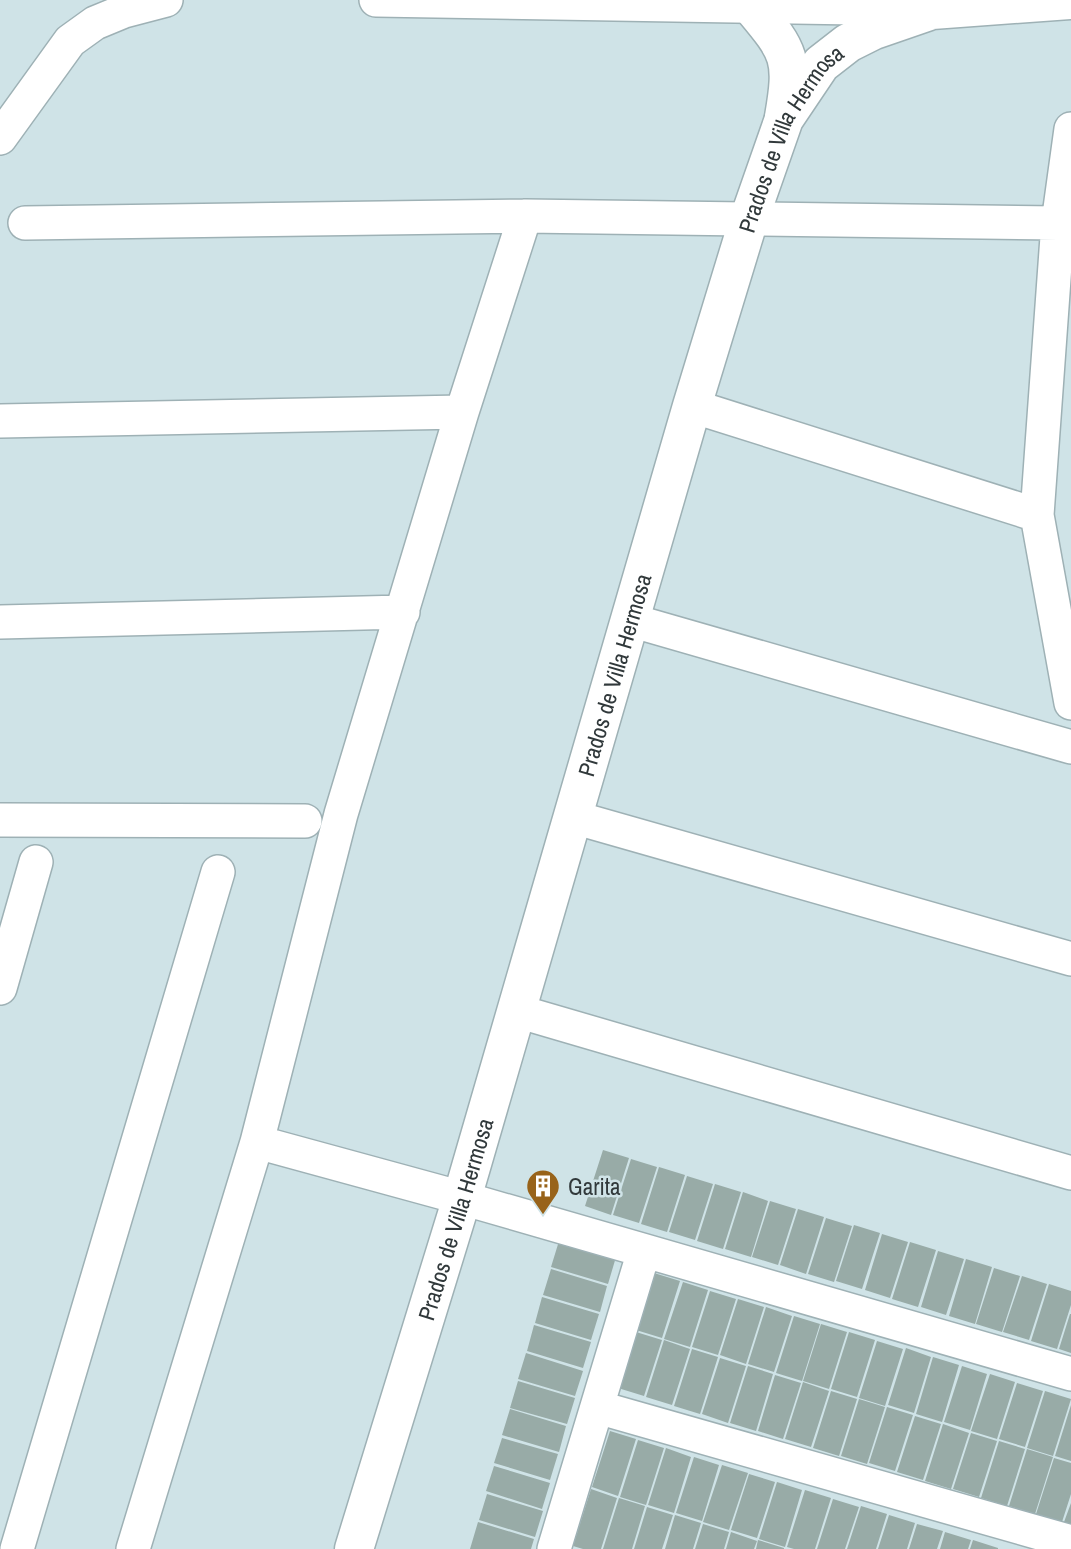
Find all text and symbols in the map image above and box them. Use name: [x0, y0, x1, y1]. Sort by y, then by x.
street label: Prados de Villa Hermosa: [730, 37, 850, 236]
street label: Prados de Villa Hermosa: [570, 569, 658, 780]
street label: Prados de Villa Hermosa: [410, 1114, 500, 1324]
building icon: Garita: [524, 1167, 562, 1216]
place label: Garita: [568, 1171, 621, 1202]

